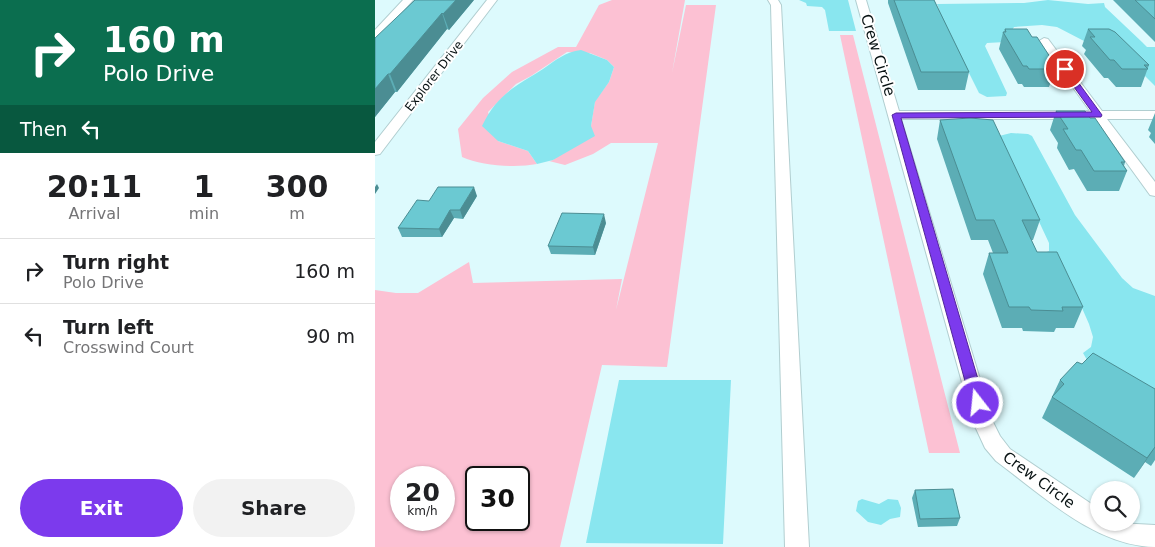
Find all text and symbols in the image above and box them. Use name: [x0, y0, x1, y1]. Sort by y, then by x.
street label: Crew Circle: [857, 12, 899, 98]
icon: right: [20, 20, 85, 85]
text: 160 m: [103, 20, 225, 60]
street label: Explorer Drive: [402, 38, 466, 114]
pin: [1044, 48, 1086, 90]
icon: arrive: [1051, 55, 1079, 83]
text: Polo Drive: [103, 61, 214, 86]
icon: left: [77, 115, 105, 143]
text: Then: [20, 118, 67, 140]
text: 20:11: [47, 169, 142, 204]
text: 1: [193, 169, 214, 204]
text: 300: [266, 169, 328, 204]
text: Arrival: [68, 204, 120, 223]
text: min: [189, 204, 219, 223]
text: m: [289, 204, 305, 223]
text: Turn right: [63, 251, 169, 273]
icon: right: [20, 257, 48, 285]
text: 160 m: [294, 260, 355, 282]
text: Polo Drive: [63, 273, 144, 292]
text: Turn left: [63, 316, 154, 338]
icon: left: [20, 322, 48, 350]
text: 90 m: [306, 325, 355, 347]
text: Crosswind Court: [63, 338, 194, 357]
position arrow: [951, 376, 1003, 428]
street label: Crew Circle: [999, 448, 1079, 512]
speed limit sign: 30: [465, 466, 530, 531]
text: 20: [405, 478, 440, 507]
button: Exit: [20, 479, 183, 537]
button: Share: [193, 479, 355, 537]
map controls: [1090, 481, 1140, 531]
button: search: [1090, 481, 1140, 531]
text: km/h: [407, 504, 438, 518]

